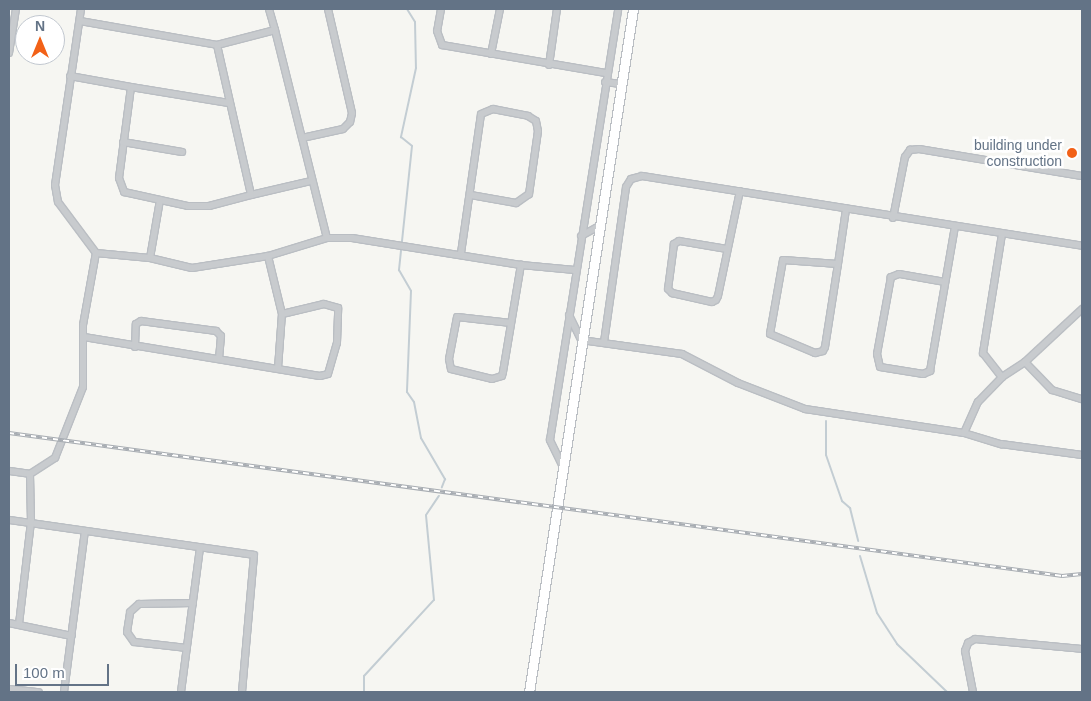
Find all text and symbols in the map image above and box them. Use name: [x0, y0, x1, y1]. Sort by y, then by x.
north arrow: [15, 15, 65, 65]
text: N: [35, 18, 45, 34]
place label: building under construction: [974, 137, 1062, 170]
marker: building under construction: [1066, 147, 1078, 159]
scale bar: [18, 654, 111, 686]
text: 100 m: [23, 664, 65, 681]

